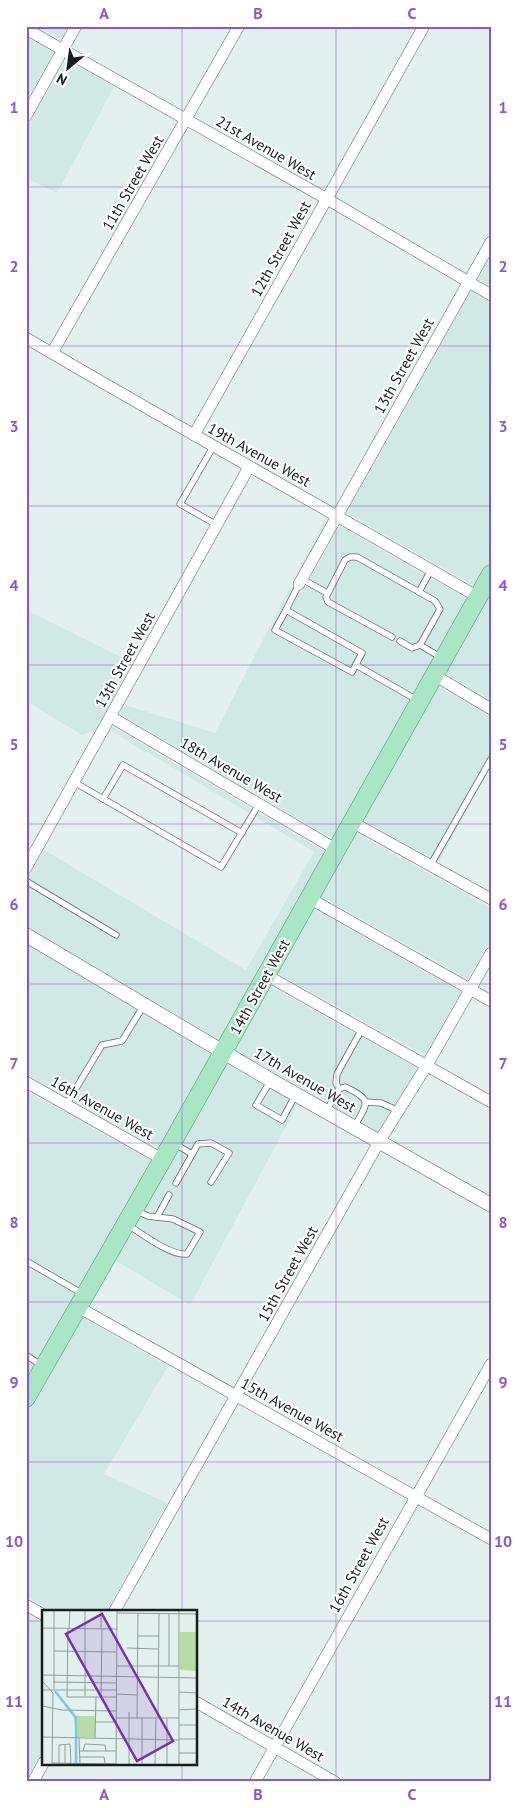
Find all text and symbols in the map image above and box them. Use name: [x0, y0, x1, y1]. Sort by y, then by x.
text: A: [99, 3, 109, 23]
text: B: [253, 3, 263, 23]
text: C: [408, 3, 417, 23]
north arrow: [42, 42, 92, 92]
text: N: [53, 69, 70, 89]
text: 1: [9, 97, 19, 117]
text: 1: [498, 97, 508, 117]
street label: 21st Avenue West: [213, 111, 320, 184]
street label: 11th Street West: [98, 132, 167, 234]
street label: 12th Street West: [246, 198, 315, 300]
text: 2: [9, 256, 19, 276]
text: 2: [498, 256, 508, 276]
street label: 13th Street West: [369, 315, 438, 417]
text: 3: [9, 416, 19, 436]
text: 3: [498, 416, 508, 436]
street label: 19th Avenue West: [205, 418, 314, 491]
text: 4: [9, 575, 19, 595]
text: 4: [498, 575, 508, 595]
street label: 13th Street West: [90, 609, 159, 711]
street label: 18th Avenue West: [177, 733, 286, 806]
text: 5: [9, 734, 19, 754]
text: 5: [498, 734, 508, 754]
text: 6: [9, 894, 19, 914]
text: 6: [498, 894, 508, 914]
street label: 14th Street West: [225, 936, 294, 1038]
street label: 17th Avenue West: [251, 1043, 359, 1116]
text: 7: [9, 1053, 19, 1073]
text: 7: [498, 1053, 508, 1073]
street label: 16th Avenue West: [48, 1071, 157, 1144]
text: 8: [9, 1212, 19, 1232]
text: 8: [498, 1212, 508, 1232]
street label: 15th Street West: [253, 1223, 322, 1325]
text: 9: [9, 1372, 19, 1392]
text: 9: [498, 1372, 508, 1392]
street label: 15th Avenue West: [238, 1373, 347, 1446]
street label: 16th Street West: [324, 1514, 393, 1616]
text: 10: [5, 1531, 23, 1551]
text: 10: [494, 1531, 512, 1551]
inset map: [42, 1610, 198, 1766]
text: 11: [5, 1691, 23, 1711]
text: 11: [494, 1691, 512, 1711]
street label: 14th Avenue West: [219, 1692, 328, 1765]
text: A: [99, 1784, 109, 1804]
text: B: [253, 1784, 263, 1804]
text: C: [408, 1784, 417, 1804]

